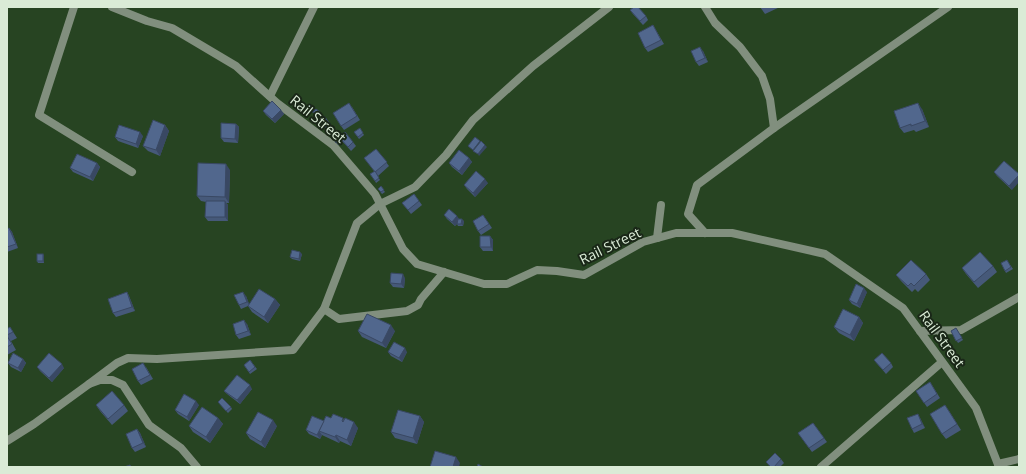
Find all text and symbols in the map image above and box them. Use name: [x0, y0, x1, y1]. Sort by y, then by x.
street label: Rail Street: [287, 90, 350, 147]
street label: Rail Street: [576, 222, 644, 269]
street label: Rail Street: [915, 306, 970, 371]

